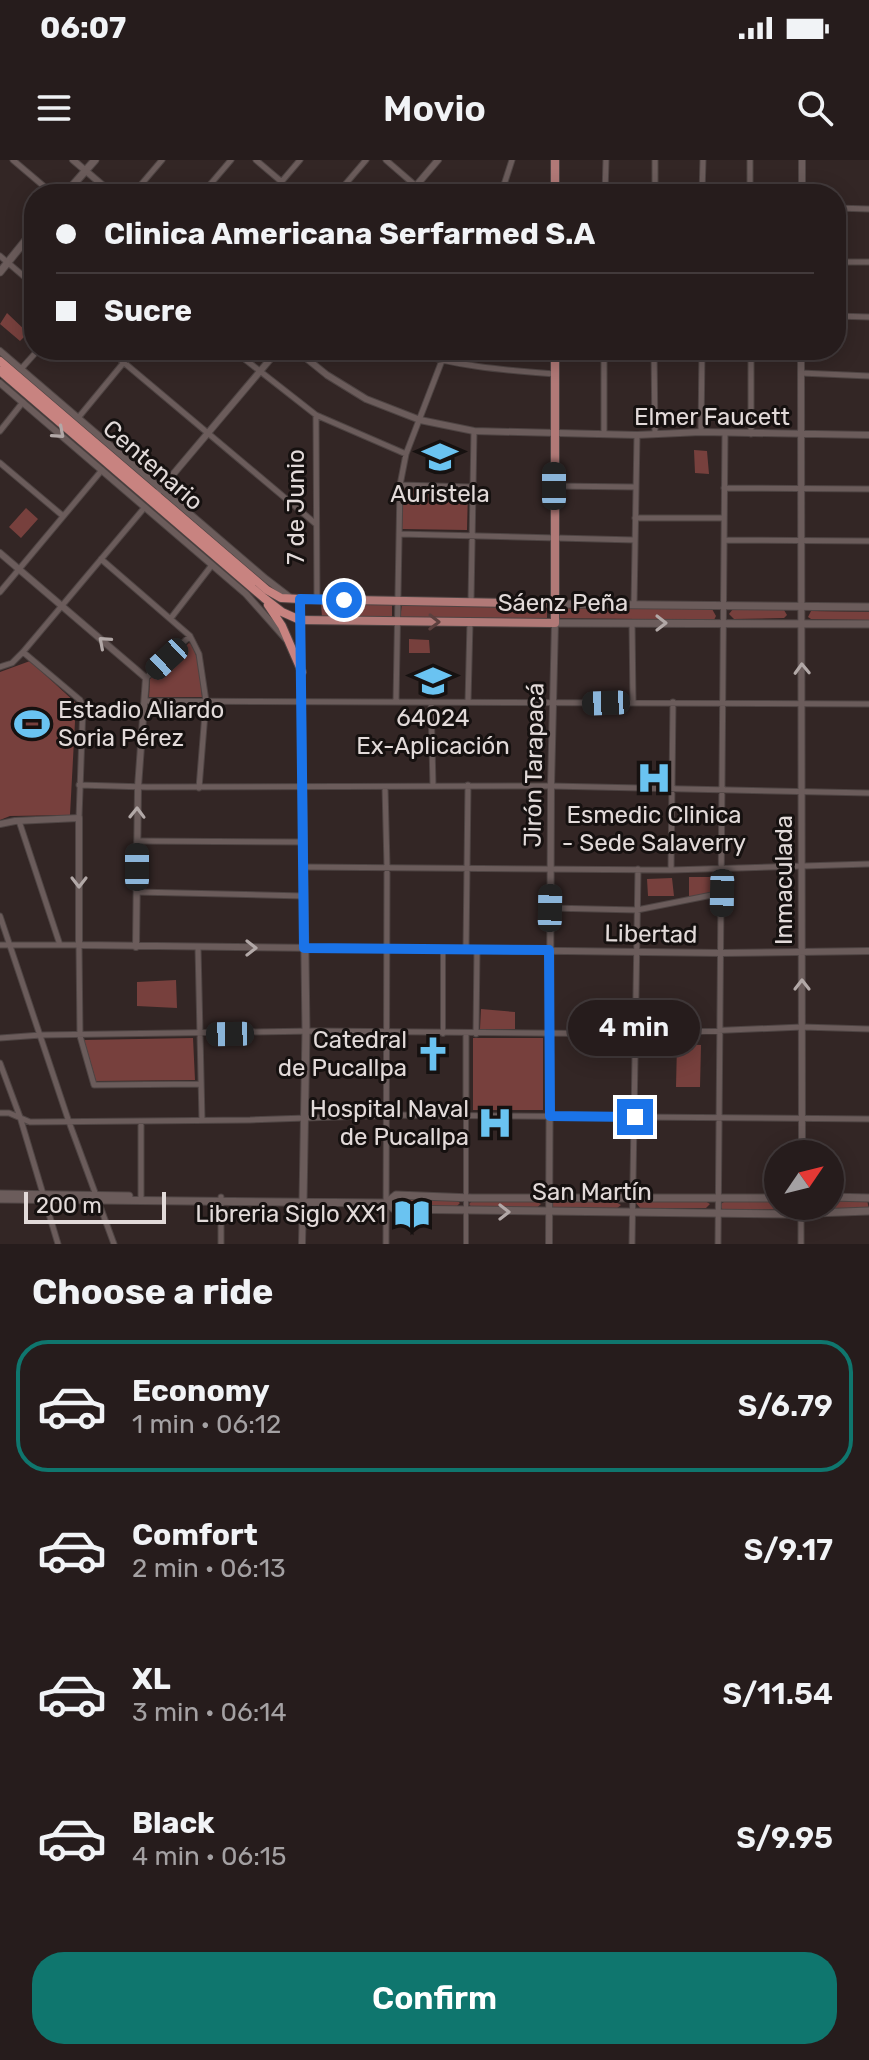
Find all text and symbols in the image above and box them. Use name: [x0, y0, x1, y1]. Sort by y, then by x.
text: 06:07: [40, 10, 126, 46]
icon: menu: [32, 86, 76, 130]
icon: search: [793, 86, 837, 130]
text: Movio: [383, 87, 486, 130]
text: Clinica Americana Serfarmed S.A: [104, 216, 595, 252]
text: Sucre: [104, 293, 192, 329]
street label: Elmer Faucett: [634, 403, 790, 431]
street label: Centenario: [97, 414, 209, 516]
one-way arrow: [50, 424, 65, 438]
school or university icon: Auristela: [421, 438, 459, 476]
street label: 7 de Junio: [282, 449, 310, 565]
car: [542, 462, 566, 510]
place label: Auristela: [390, 480, 490, 508]
route start: [326, 582, 362, 618]
street label: Sáenz Peña: [498, 589, 628, 617]
one-way arrow: [428, 613, 441, 631]
one-way arrow: [655, 614, 668, 632]
car: [141, 634, 193, 684]
one-way arrow: [99, 637, 113, 651]
school or university icon: 64024 Ex-Aplicación: [414, 662, 452, 700]
one-way arrow: [794, 662, 811, 675]
street label: Jirón Tarapacá: [519, 682, 549, 848]
car: [582, 690, 630, 716]
place label: Estadio Aliardo Soria Pérez: [58, 696, 224, 752]
place label: 64024 Ex-Aplicación: [356, 704, 510, 760]
sports icon: Estadio Aliardo Soria Pérez: [13, 705, 51, 743]
hospital icon: Esmedic Clinica - Sede Salaverry: [635, 759, 673, 797]
place label: Esmedic Clinica - Sede Salaverry: [562, 801, 746, 857]
one-way arrow: [128, 806, 146, 819]
street label: Inmaculada: [770, 815, 798, 945]
car: [125, 843, 149, 891]
car: [710, 869, 734, 917]
one-way arrow: [70, 876, 88, 889]
car: [538, 884, 562, 932]
street label: Libertad: [604, 919, 698, 949]
one-way arrow: [245, 939, 258, 957]
one-way arrow: [793, 978, 811, 991]
callout: 4 min: [569, 1001, 701, 1057]
text: 4 min: [599, 1012, 669, 1043]
car: [206, 1022, 254, 1046]
place label: Catedral de Pucallpa: [278, 1026, 407, 1082]
church icon: Catedral de Pucallpa: [414, 1035, 452, 1073]
place label: Hospital Naval de Pucallpa: [310, 1095, 469, 1151]
route end: [617, 1099, 653, 1135]
hospital icon: Hospital Naval de Pucallpa: [476, 1104, 514, 1142]
north arrow: [764, 1140, 844, 1220]
map controls: [764, 1140, 844, 1220]
street label: San Martín: [532, 1178, 652, 1206]
scale bar: [24, 1188, 166, 1224]
text: 200 m: [36, 1192, 102, 1219]
library icon: Libreria Siglo XX1: [393, 1195, 431, 1233]
place label: Libreria Siglo XX1: [195, 1200, 386, 1228]
one-way arrow: [498, 1203, 511, 1221]
text: Choose a ride: [32, 1270, 273, 1313]
icon: car: [36, 1370, 108, 1442]
text: Economy: [132, 1373, 270, 1409]
text: S/6.79: [738, 1388, 833, 1424]
text: 1 min · 06:12: [132, 1409, 281, 1440]
icon: car: [36, 1514, 108, 1586]
text: Comfort: [132, 1517, 258, 1553]
text: S/9.17: [744, 1532, 833, 1568]
text: 2 min · 06:13: [132, 1553, 286, 1584]
icon: car: [36, 1658, 108, 1730]
text: XL: [132, 1661, 171, 1697]
text: S/11.54: [722, 1676, 833, 1712]
text: 3 min · 06:14: [132, 1697, 287, 1728]
icon: car: [36, 1802, 108, 1874]
text: Black: [132, 1805, 215, 1841]
text: S/9.95: [736, 1820, 833, 1856]
text: 4 min · 06:15: [132, 1841, 286, 1872]
button: Confirm: [32, 1952, 837, 2044]

